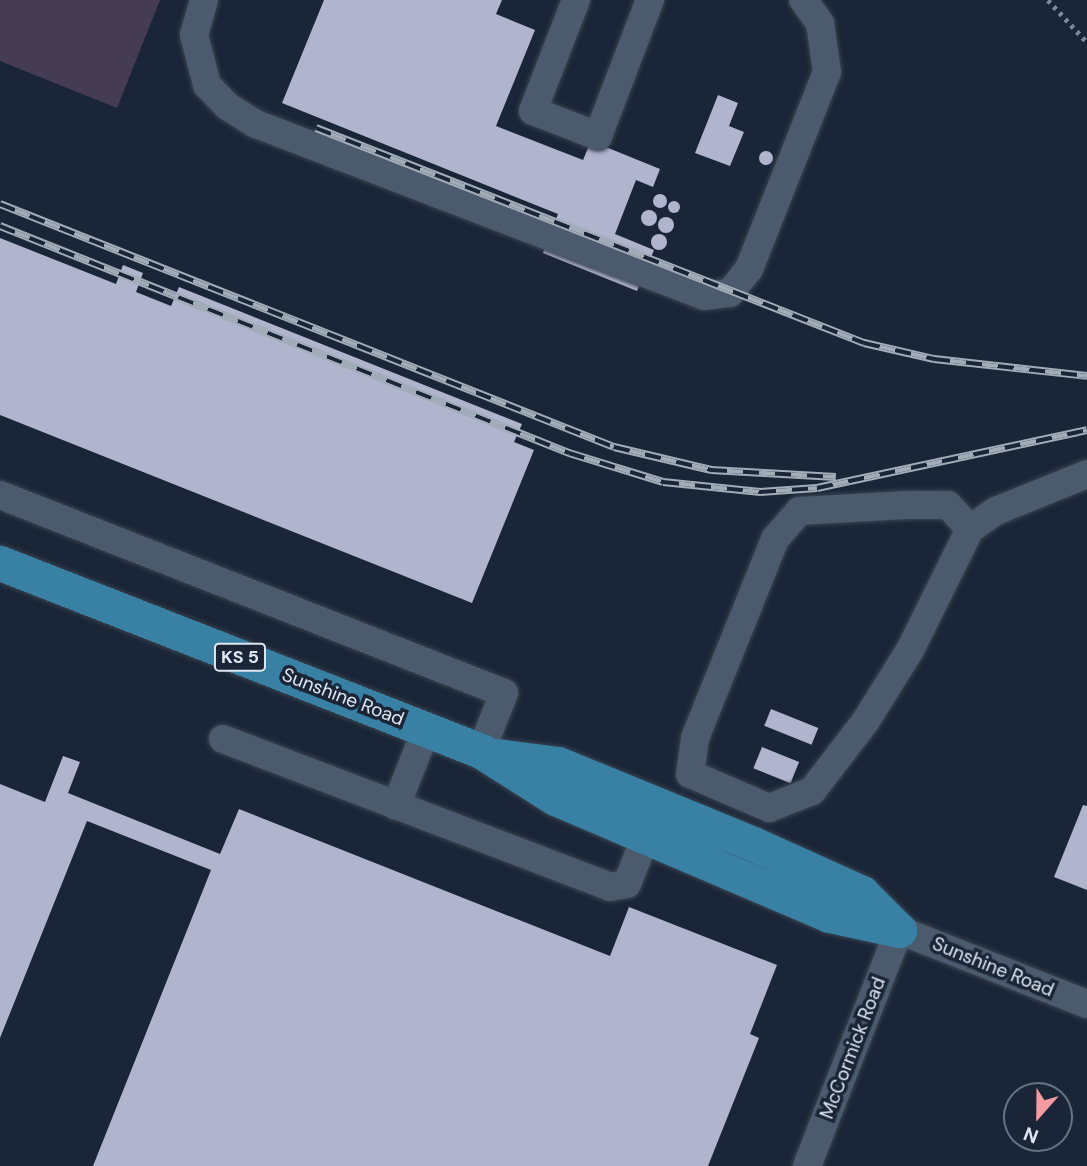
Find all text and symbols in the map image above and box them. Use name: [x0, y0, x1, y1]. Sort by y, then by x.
road number: KS 5: [214, 642, 266, 672]
street label: Sunshine Road: [279, 663, 407, 731]
street label: Sunshine Road: [929, 932, 1057, 1002]
street label: McCormick Road: [815, 974, 891, 1122]
north arrow: [1003, 1082, 1073, 1152]
text: N: [1020, 1121, 1042, 1149]

